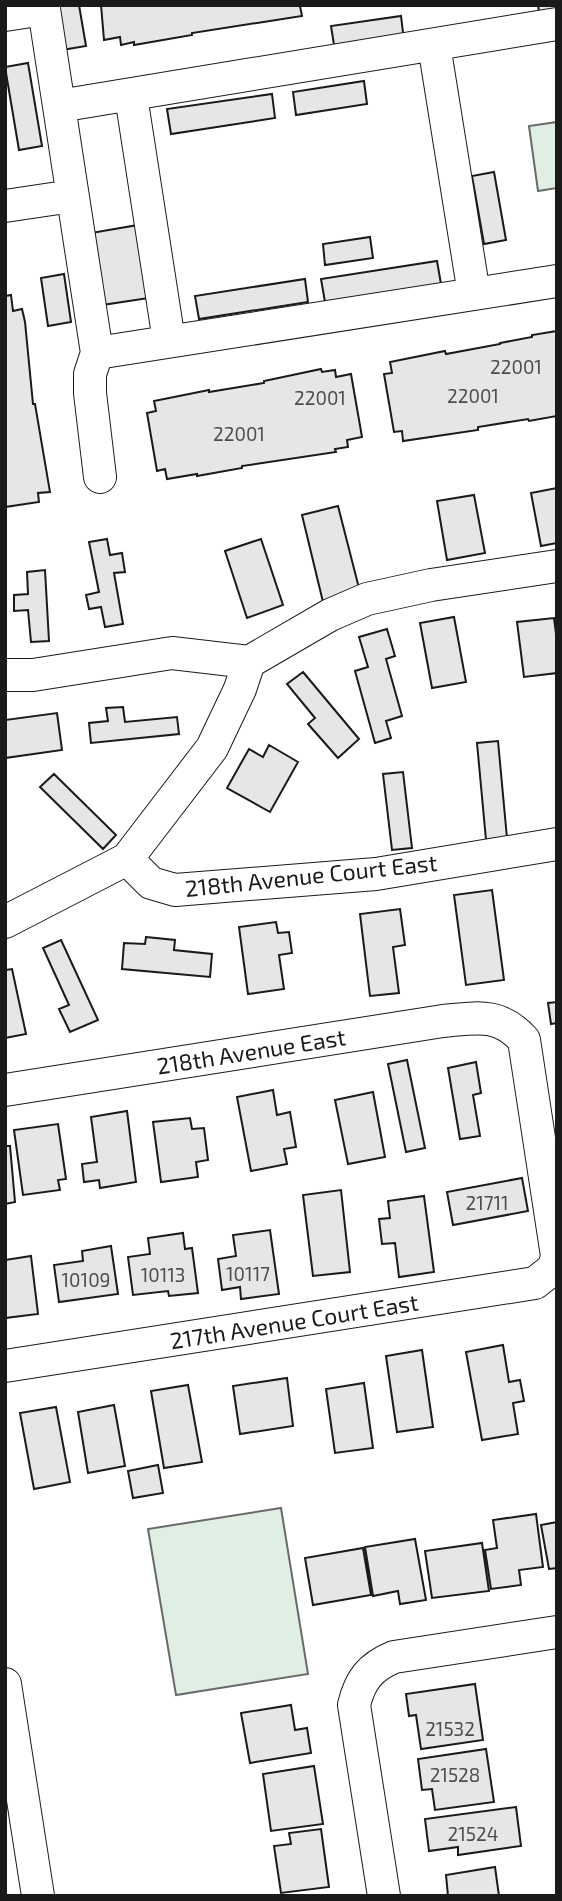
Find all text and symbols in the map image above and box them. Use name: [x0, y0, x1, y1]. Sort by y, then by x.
house number: 22001: [490, 355, 542, 378]
house number: 22001: [447, 384, 499, 407]
house number: 22001: [294, 386, 346, 409]
house number: 22001: [213, 422, 265, 445]
street label: 218th Avenue Court East: [184, 848, 439, 902]
street label: 218th Avenue East: [155, 1022, 348, 1080]
house number: 21711: [465, 1191, 509, 1214]
house number: 10117: [226, 1262, 270, 1285]
house number: 10113: [141, 1263, 185, 1286]
house number: 10109: [62, 1268, 110, 1291]
street label: 217th Avenue Court East: [168, 1287, 420, 1354]
house number: 21532: [425, 1717, 475, 1740]
house number: 21528: [430, 1763, 480, 1786]
house number: 21524: [448, 1822, 498, 1845]

